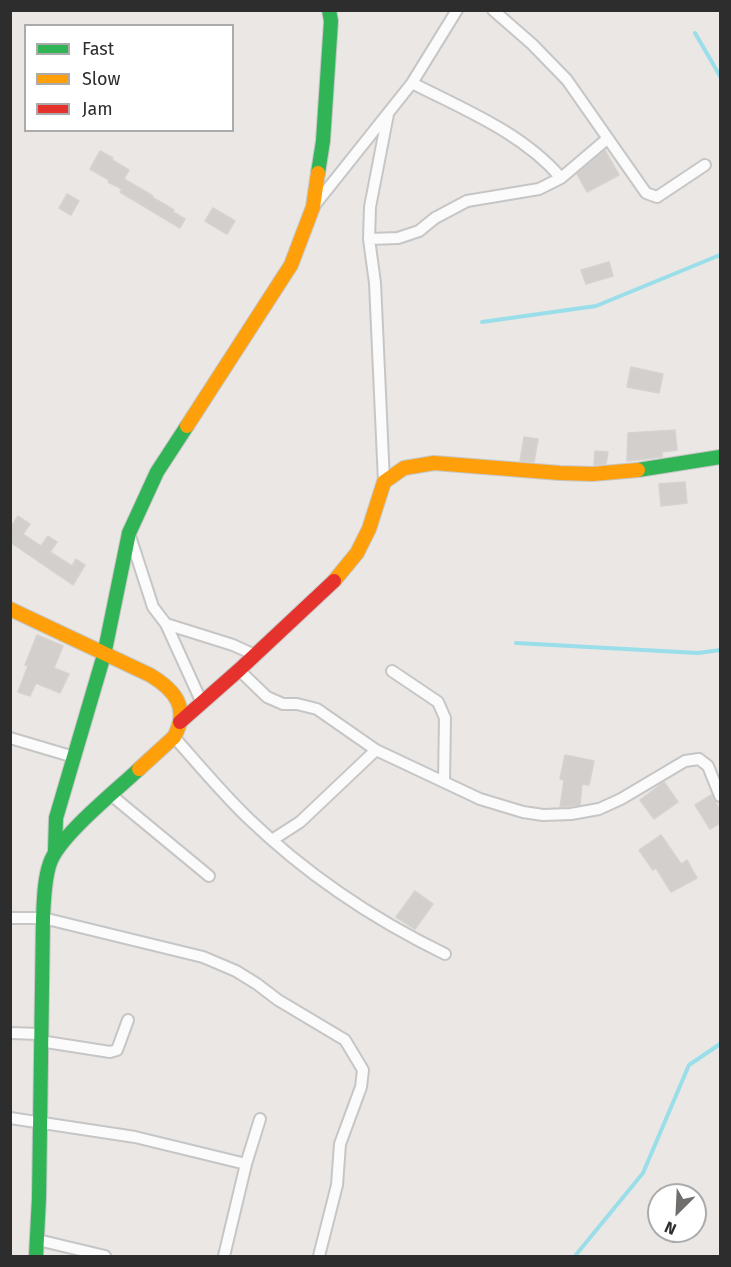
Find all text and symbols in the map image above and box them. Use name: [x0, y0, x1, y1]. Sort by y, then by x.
legend: [24, 24, 234, 132]
text: Fast: [82, 38, 114, 60]
text: Slow: [82, 68, 120, 90]
text: Jam: [82, 98, 113, 120]
north arrow: [647, 1183, 707, 1243]
text: N: [662, 1217, 679, 1239]

